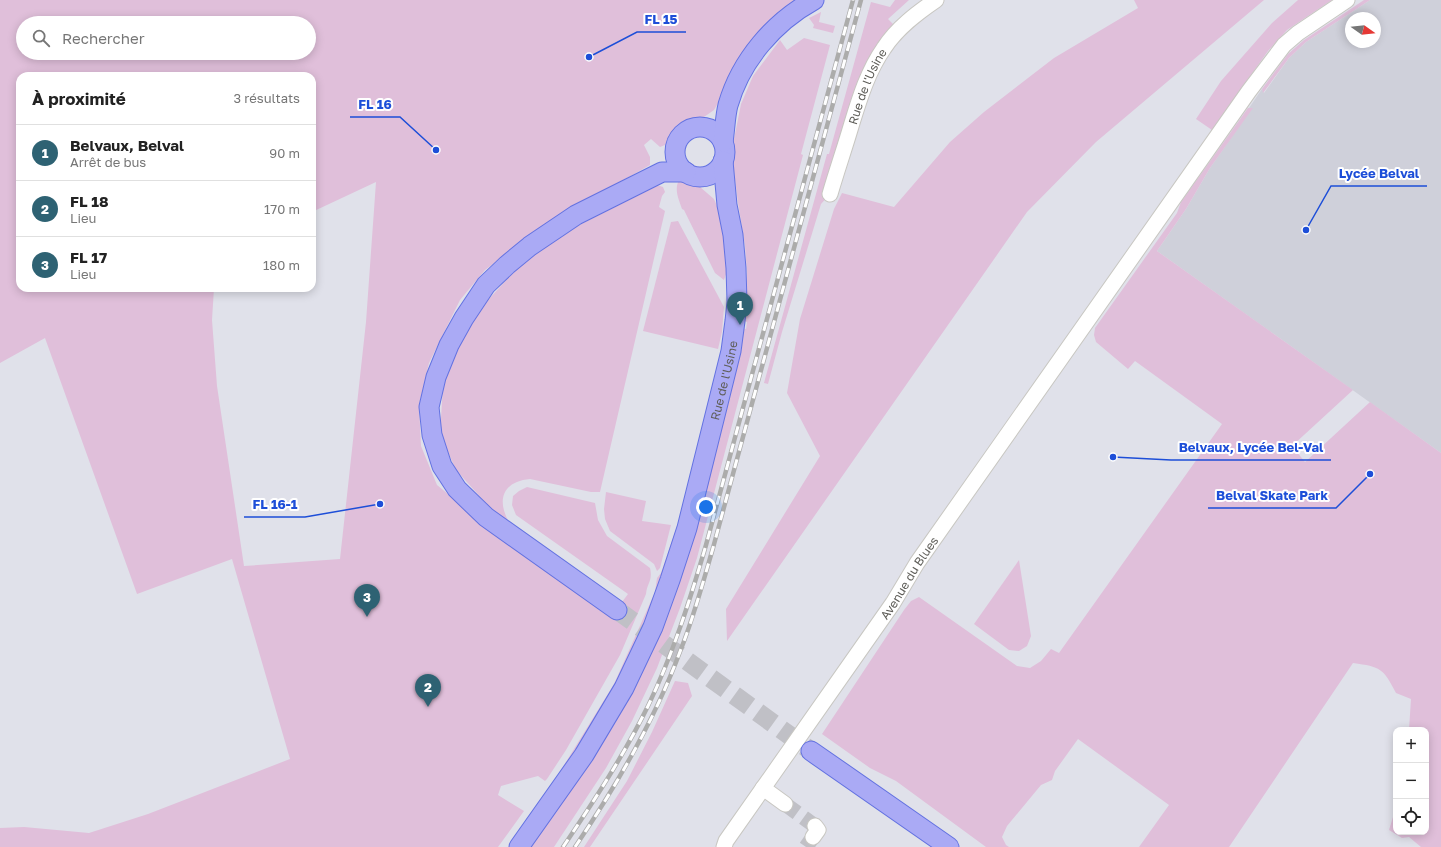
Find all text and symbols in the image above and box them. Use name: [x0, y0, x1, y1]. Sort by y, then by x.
callout: FL 15: [637, 7, 686, 32]
text: FL 15: [644, 11, 678, 27]
north arrow: [1345, 12, 1381, 48]
search box: [16, 16, 316, 60]
icon: search: [30, 27, 52, 49]
text: Rechercher: [62, 29, 145, 47]
street label: Rue de l'Usine: [845, 45, 889, 126]
text: À proximité: [32, 88, 126, 109]
text: 3 résultats: [234, 90, 300, 106]
callout: FL 16: [350, 92, 400, 117]
text: FL 16: [358, 96, 392, 112]
text: Belvaux, Belval: [70, 136, 184, 154]
text: 1: [42, 145, 48, 161]
text: 90 m: [269, 145, 300, 161]
text: Arrêt de bus: [70, 154, 146, 170]
callout: Lycée Belval: [1331, 161, 1427, 186]
text: Lycée Belval: [1339, 165, 1420, 181]
text: FL 18: [70, 192, 109, 210]
text: 2: [41, 201, 49, 217]
text: 170 m: [264, 201, 300, 217]
text: Lieu: [70, 210, 96, 226]
text: FL 17: [70, 248, 107, 266]
text: 3: [41, 257, 49, 273]
text: 180 m: [263, 257, 300, 273]
text: Lieu: [70, 266, 96, 282]
pin: 1: [727, 292, 753, 325]
street label: Rue de l'Usine: [707, 340, 740, 422]
callout: Belvaux, Lycée Bel-Val: [1171, 435, 1331, 460]
text: Belvaux, Lycée Bel-Val: [1179, 439, 1324, 455]
callout: Belval Skate Park: [1208, 483, 1336, 508]
text: Belval Skate Park: [1216, 487, 1328, 503]
callout: FL 16-1: [244, 492, 305, 517]
text: FL 16-1: [253, 496, 298, 512]
your location: [696, 497, 716, 517]
street label: Avenue du Blues: [877, 533, 941, 622]
pin: 3: [354, 584, 380, 617]
pin: 2: [415, 674, 441, 707]
map controls: [1393, 727, 1429, 835]
button: +: [1393, 727, 1429, 763]
button: −: [1393, 763, 1429, 799]
button: locate: [1393, 799, 1429, 835]

